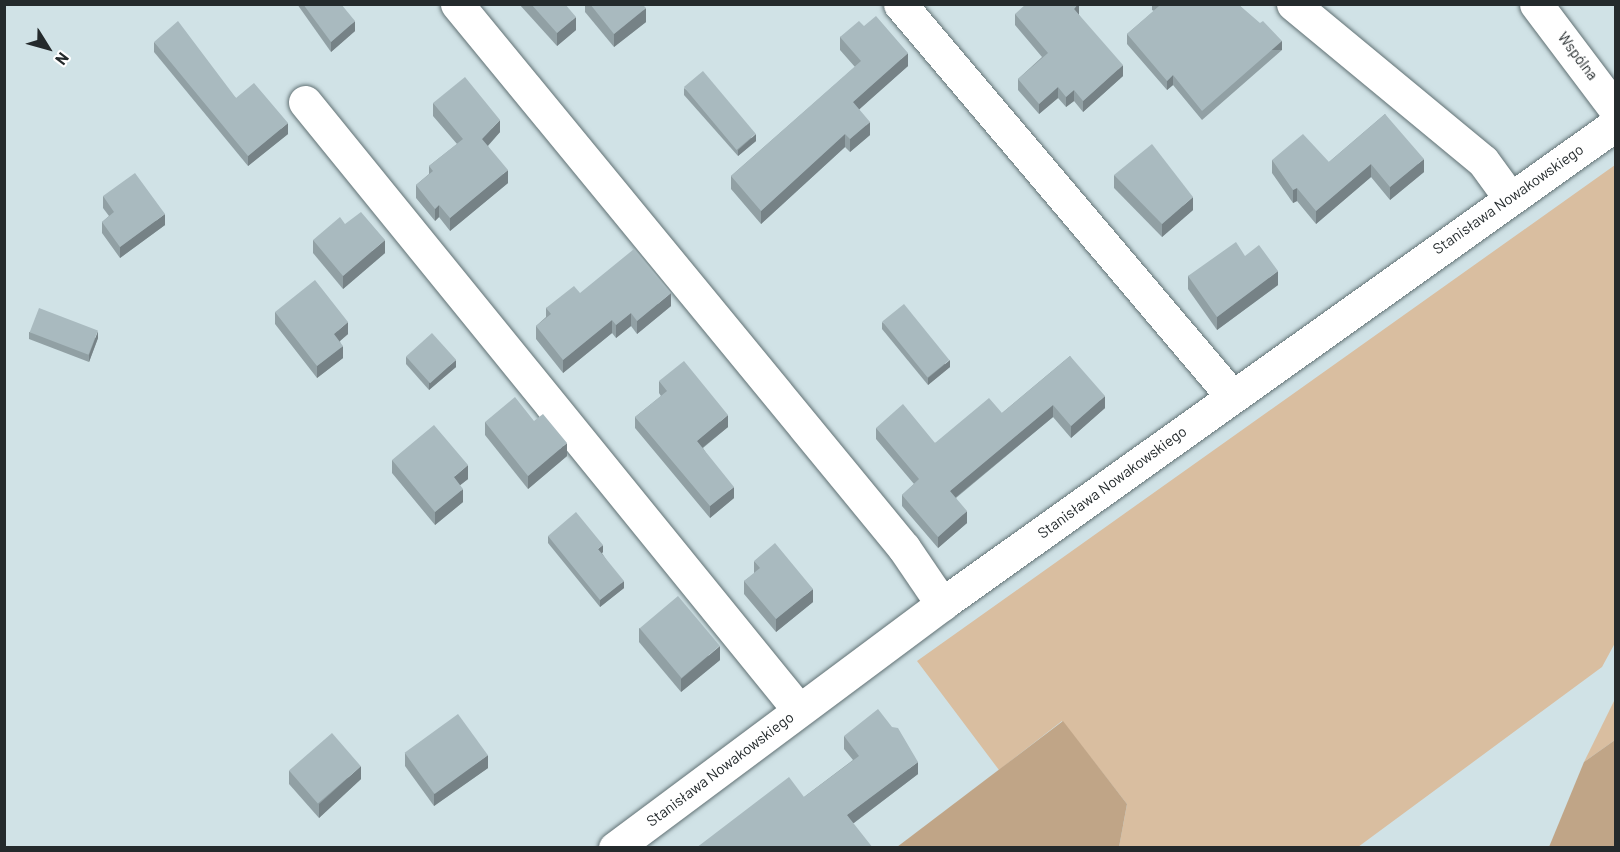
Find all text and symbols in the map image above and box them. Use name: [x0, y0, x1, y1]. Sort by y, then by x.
north arrow: [18, 18, 78, 78]
street label: Wspólna: [1554, 28, 1602, 84]
text: N: [52, 49, 74, 69]
street label: Stanisława Nowakowskiego: [1429, 140, 1587, 258]
street label: Stanisława Nowakowskiego: [1034, 422, 1190, 542]
street label: Stanisława Nowakowskiego: [643, 708, 797, 830]

